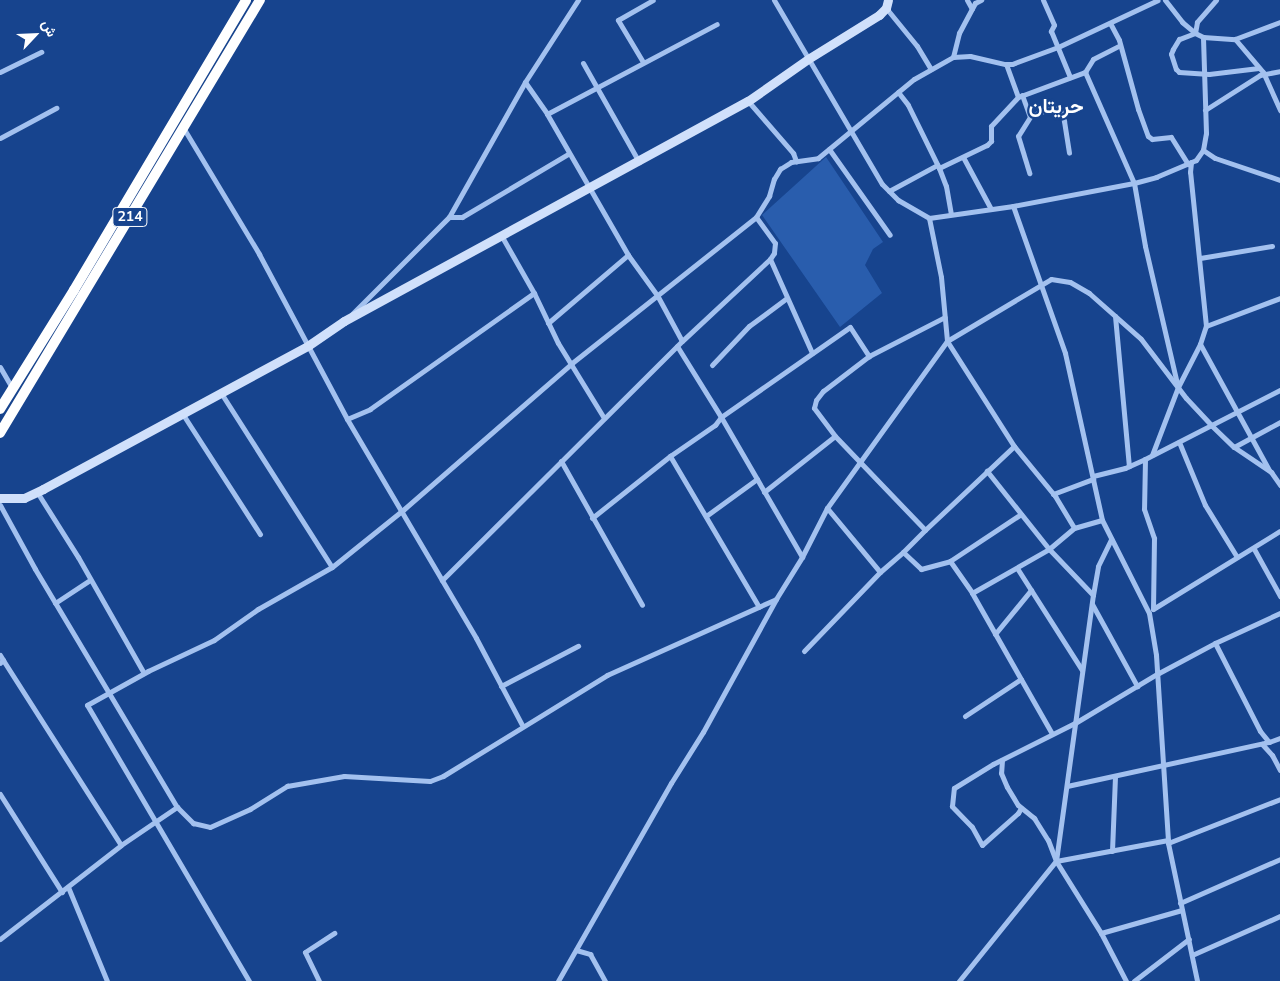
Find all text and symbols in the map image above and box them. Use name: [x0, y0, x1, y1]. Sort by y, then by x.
north arrow: [10, 10, 60, 60]
text: ش: [37, 17, 61, 40]
district label: حريتان: [1028, 94, 1084, 118]
road number: 214: [111, 206, 149, 228]

